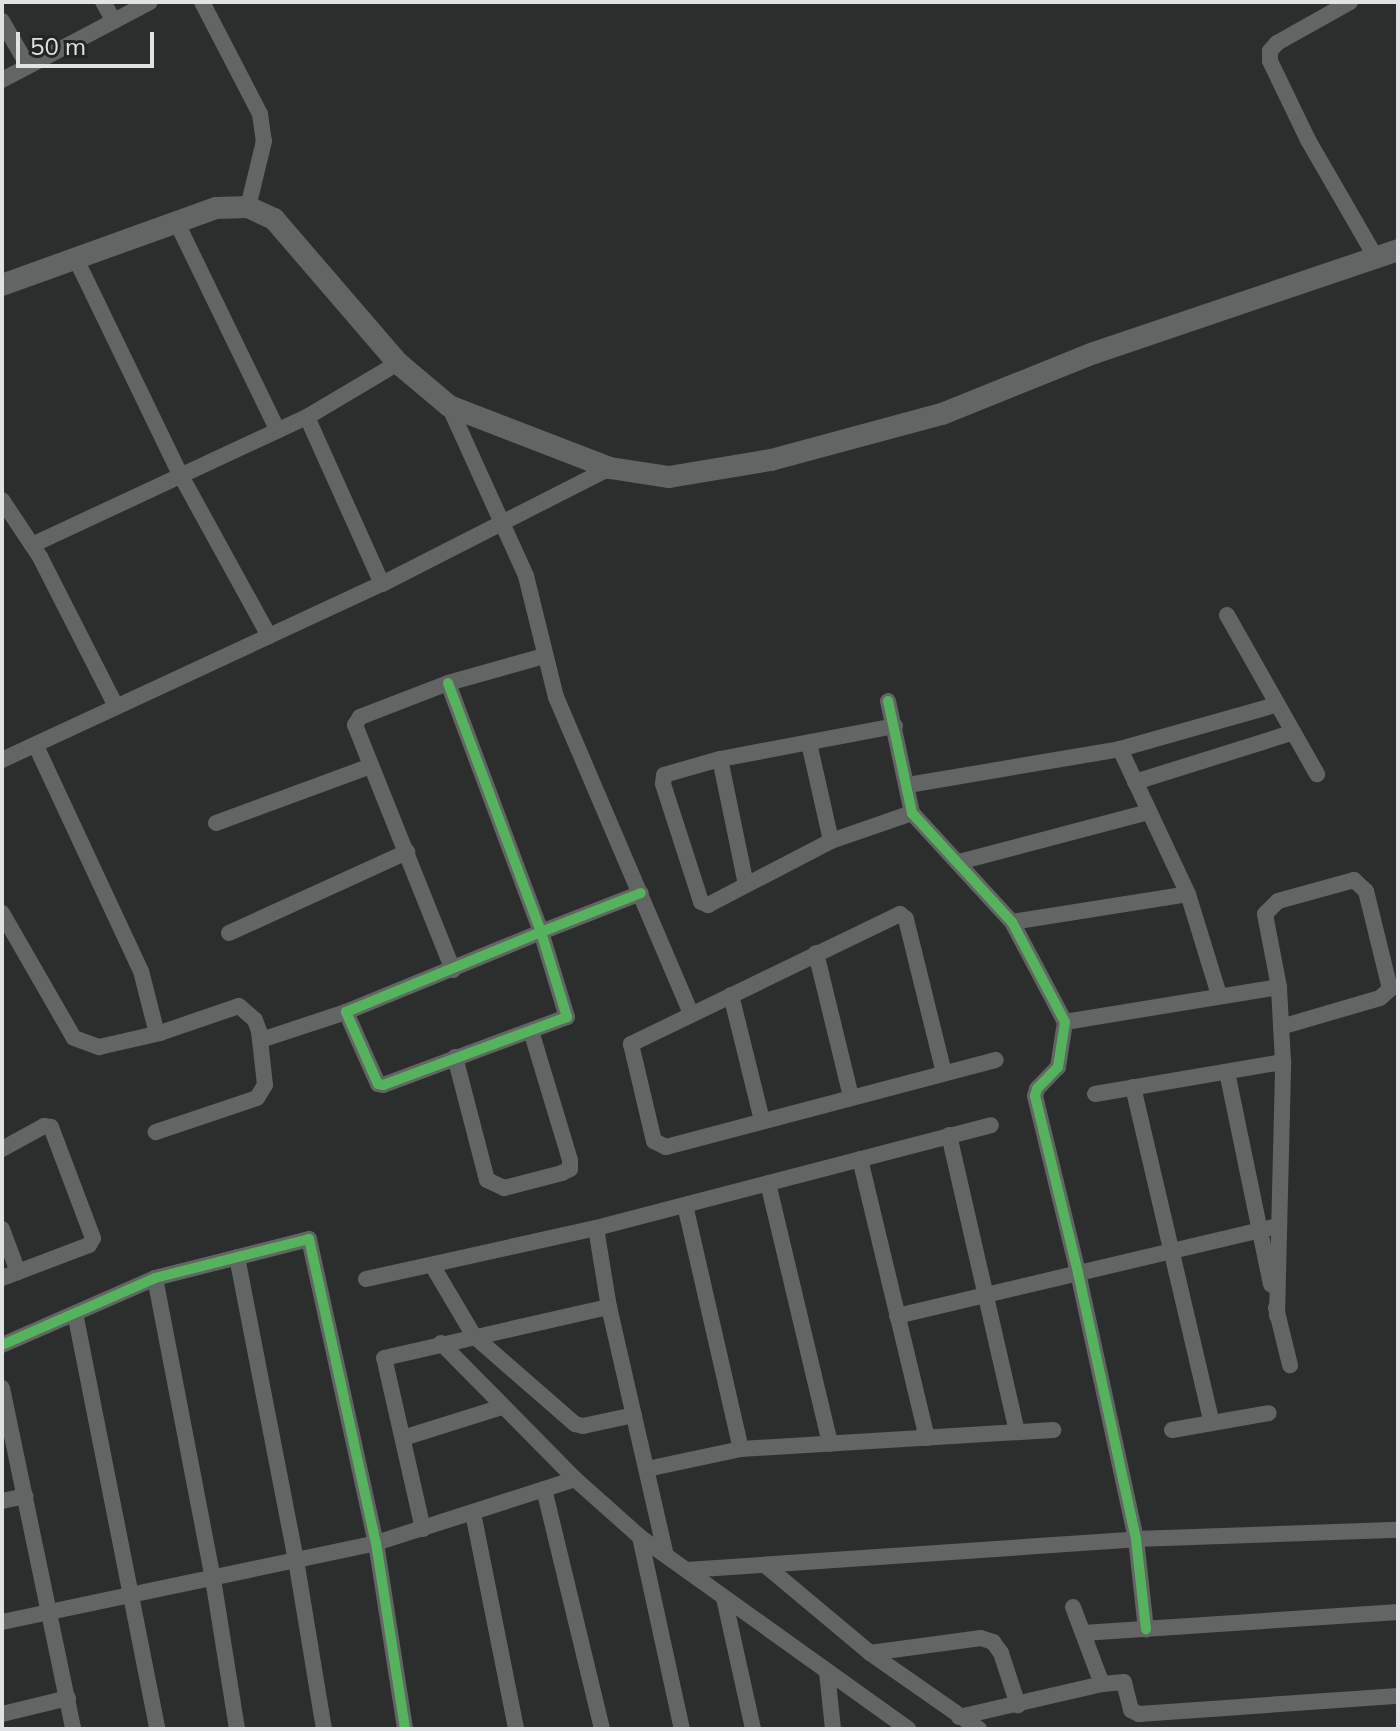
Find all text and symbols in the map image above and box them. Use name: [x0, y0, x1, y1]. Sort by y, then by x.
scale bar: [20, 16, 158, 66]
text: 50 m: [30, 31, 86, 61]

